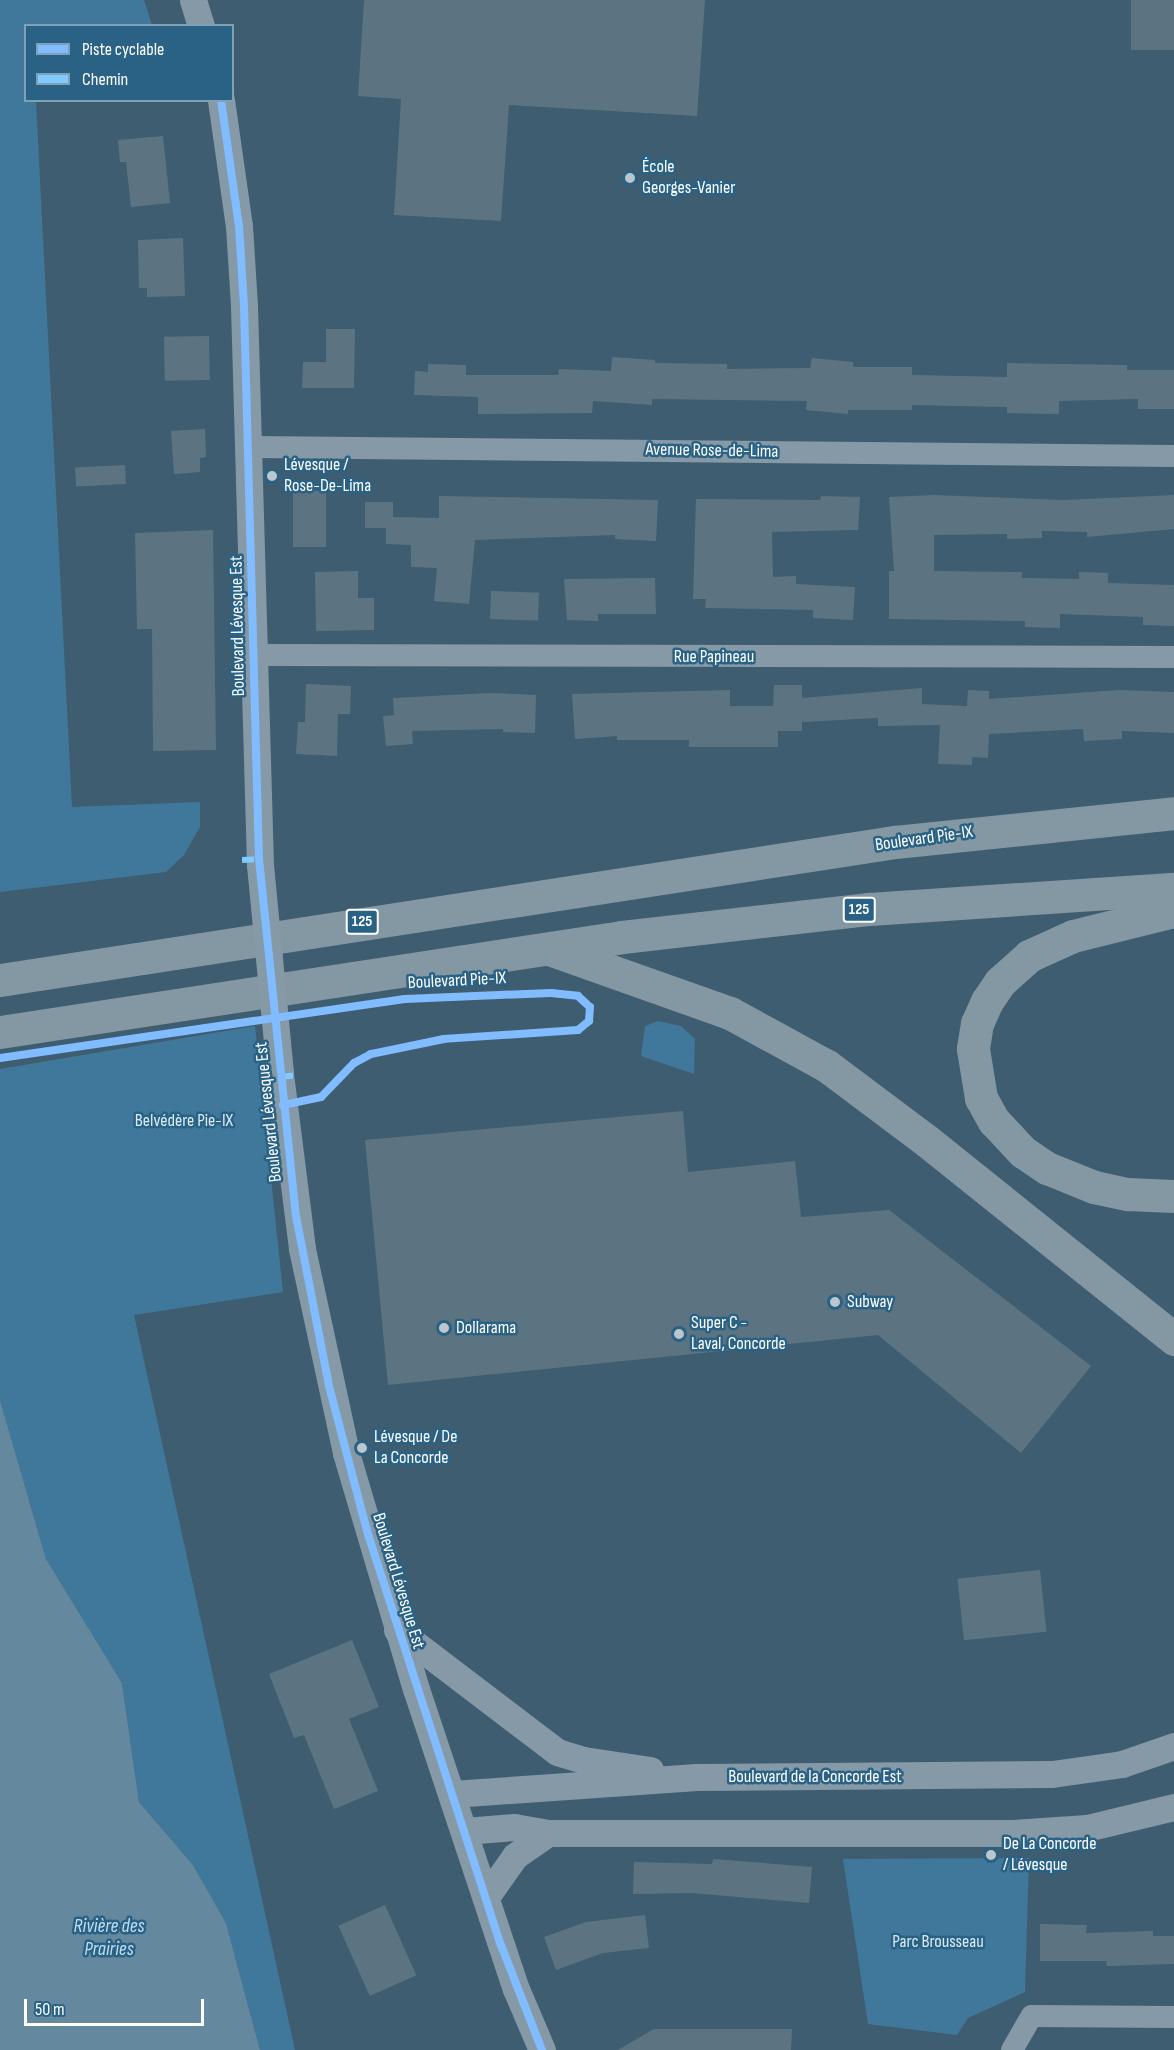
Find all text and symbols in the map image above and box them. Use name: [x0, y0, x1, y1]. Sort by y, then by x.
legend: [24, 24, 234, 102]
text: Piste cyclable: [82, 39, 164, 60]
text: Chemin: [82, 69, 128, 90]
place label: École Georges-Vanier: [642, 157, 735, 200]
marker: École Georges-Vanier: [623, 171, 637, 185]
street label: Avenue Rose-de-Lima: [646, 439, 778, 463]
place label: Lévesque / Rose-De-Lima: [284, 455, 371, 498]
marker: Lévesque / Rose-De-Lima: [265, 469, 279, 483]
street label: Boulevard Lévesque Est: [226, 555, 250, 697]
street label: Rue Papineau: [674, 646, 754, 668]
street label: Boulevard Pie-IX: [874, 821, 974, 857]
road number: 125: [842, 897, 876, 923]
road number: 125: [346, 909, 378, 935]
street label: Boulevard Pie-IX: [407, 968, 507, 994]
street label: Boulevard Lévesque Est: [251, 1041, 287, 1183]
park label: Belvédère Pie-IX: [135, 1110, 233, 1132]
place label: Subway: [847, 1291, 893, 1313]
marker: Subway: [828, 1295, 842, 1309]
place label: Super C - Laval, Concorde: [691, 1313, 786, 1356]
place label: Dollarama: [456, 1317, 516, 1339]
marker: Dollarama: [437, 1321, 451, 1335]
marker: Super C - Laval, Concorde: [672, 1327, 686, 1341]
place label: Lévesque / De La Concorde: [374, 1427, 457, 1470]
marker: Lévesque / De La Concorde: [355, 1441, 369, 1455]
street label: Boulevard Lévesque Est: [367, 1510, 429, 1652]
street label: Boulevard de la Concorde Est: [728, 1766, 902, 1788]
place label: De La Concorde / Lévesque: [1003, 1834, 1096, 1876]
marker: De La Concorde / Lévesque: [984, 1848, 998, 1862]
water label: Rivière des Prairies: [74, 1915, 144, 1962]
park label: Parc Brousseau: [892, 1931, 984, 1953]
scale bar: [27, 1987, 207, 2025]
text: 50 m: [35, 1999, 65, 2020]

